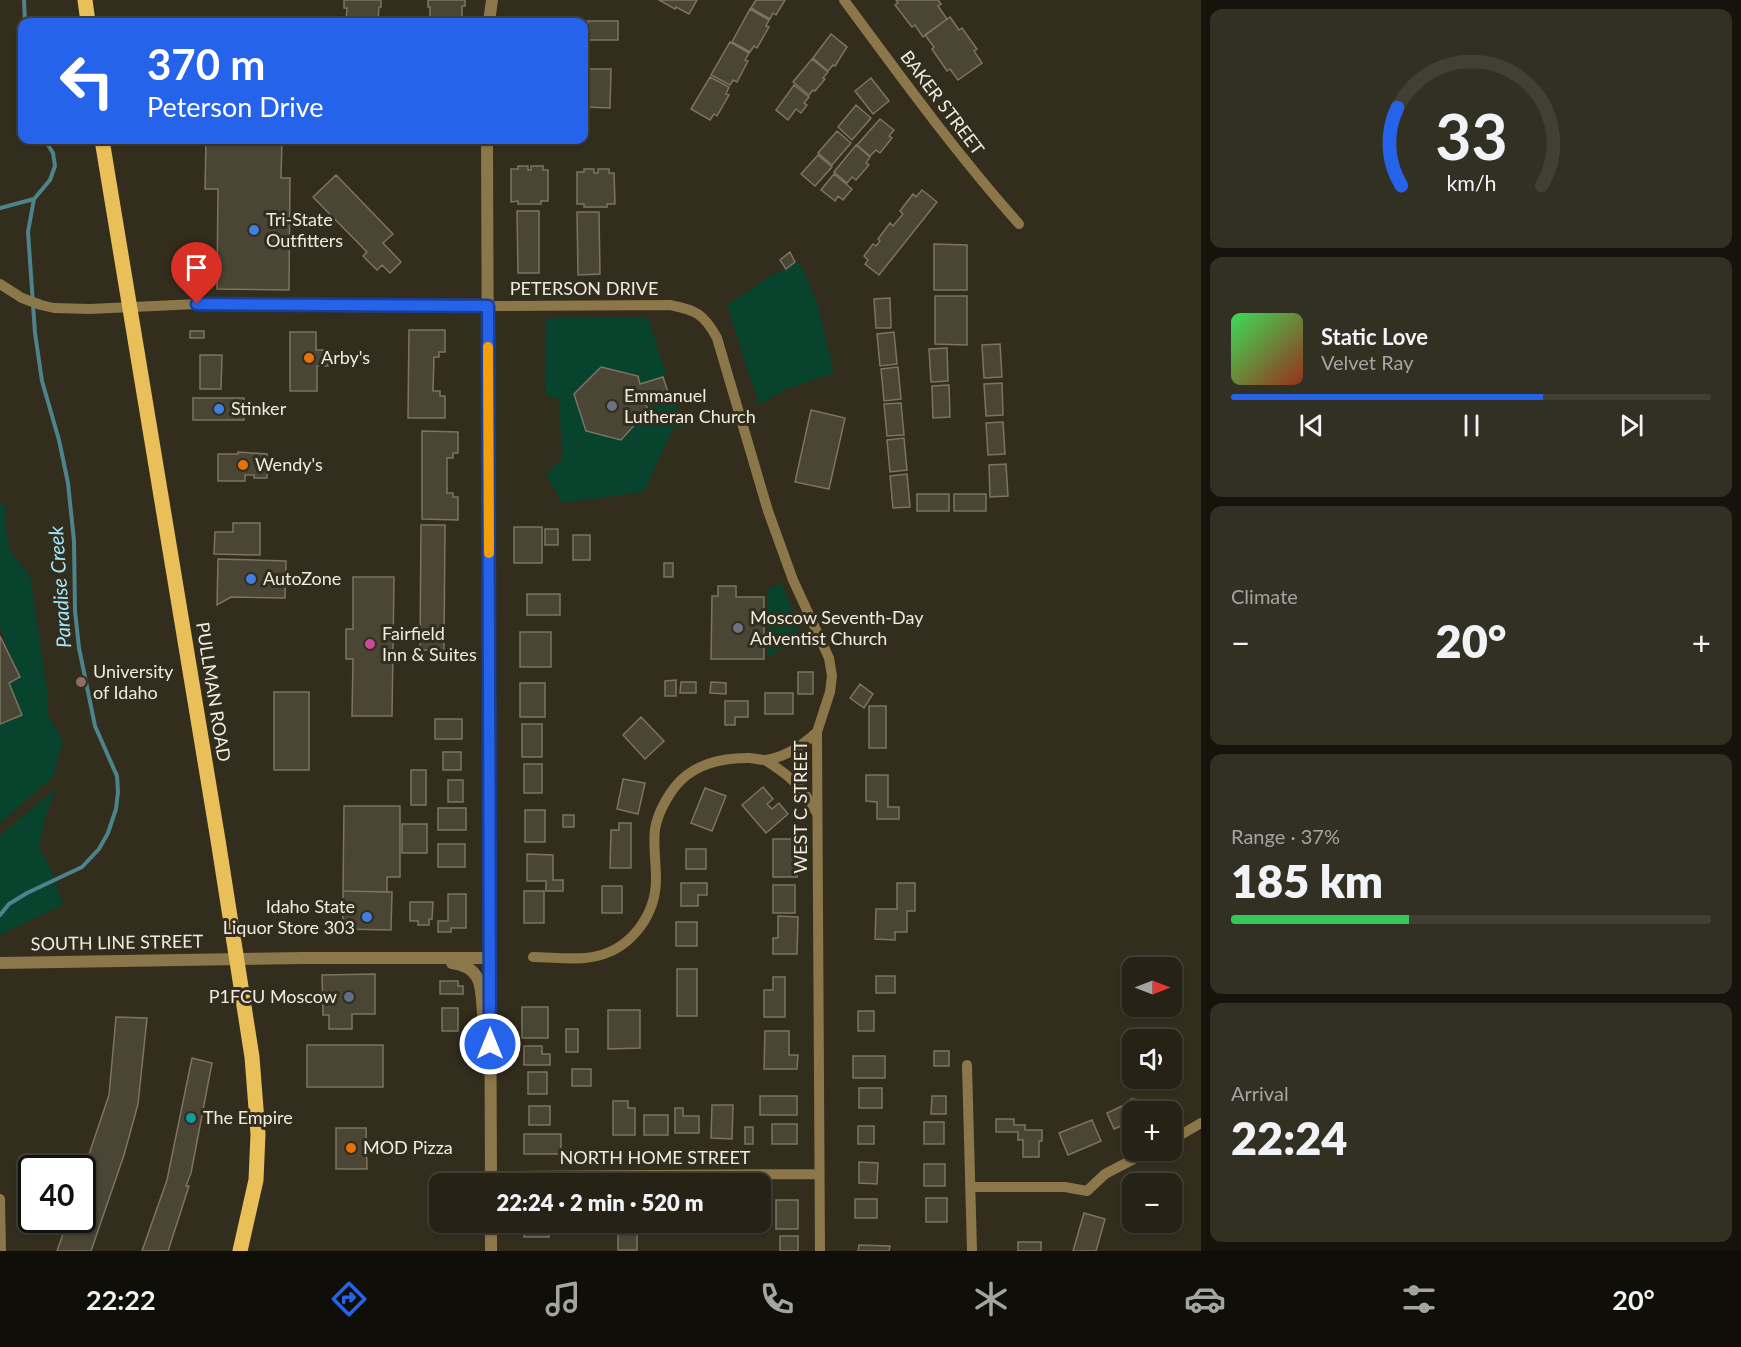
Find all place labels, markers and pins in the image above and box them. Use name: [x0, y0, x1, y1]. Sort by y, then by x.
place label: Tri-State Outfitters: [266, 208, 343, 251]
marker: Tri-State Outfitters: [247, 223, 261, 237]
pin: [171, 242, 222, 304]
place label: Arby's: [321, 346, 370, 368]
marker: Arby's: [302, 351, 316, 365]
place label: Emmanuel Lutheran Church: [624, 384, 756, 427]
place label: Stinker: [231, 397, 287, 419]
marker: Emmanuel Lutheran Church: [605, 399, 619, 413]
marker: Stinker: [212, 402, 226, 416]
place label: Wendy's: [255, 453, 323, 475]
marker: Wendy's: [236, 458, 250, 472]
place label: AutoZone: [263, 567, 341, 589]
marker: AutoZone: [244, 572, 258, 586]
place label: Moscow Seventh-Day Adventist Church: [750, 606, 924, 649]
marker: Moscow Seventh-Day Adventist Church: [731, 621, 745, 635]
place label: Fairfield Inn & Suites: [382, 622, 477, 665]
marker: Fairfield Inn & Suites: [363, 637, 377, 651]
place label: University of Idaho: [93, 660, 174, 703]
marker: University of Idaho: [74, 675, 88, 689]
place label: Idaho State Liquor Store 303: [223, 895, 355, 938]
marker: Idaho State Liquor Store 303: [360, 910, 374, 924]
place label: P1FCU Moscow: [209, 985, 337, 1007]
marker: P1FCU Moscow: [342, 990, 356, 1004]
place label: The Empire: [203, 1106, 293, 1128]
marker: The Empire: [184, 1111, 198, 1125]
place label: MOD Pizza: [363, 1136, 453, 1158]
marker: MOD Pizza: [344, 1141, 358, 1155]

